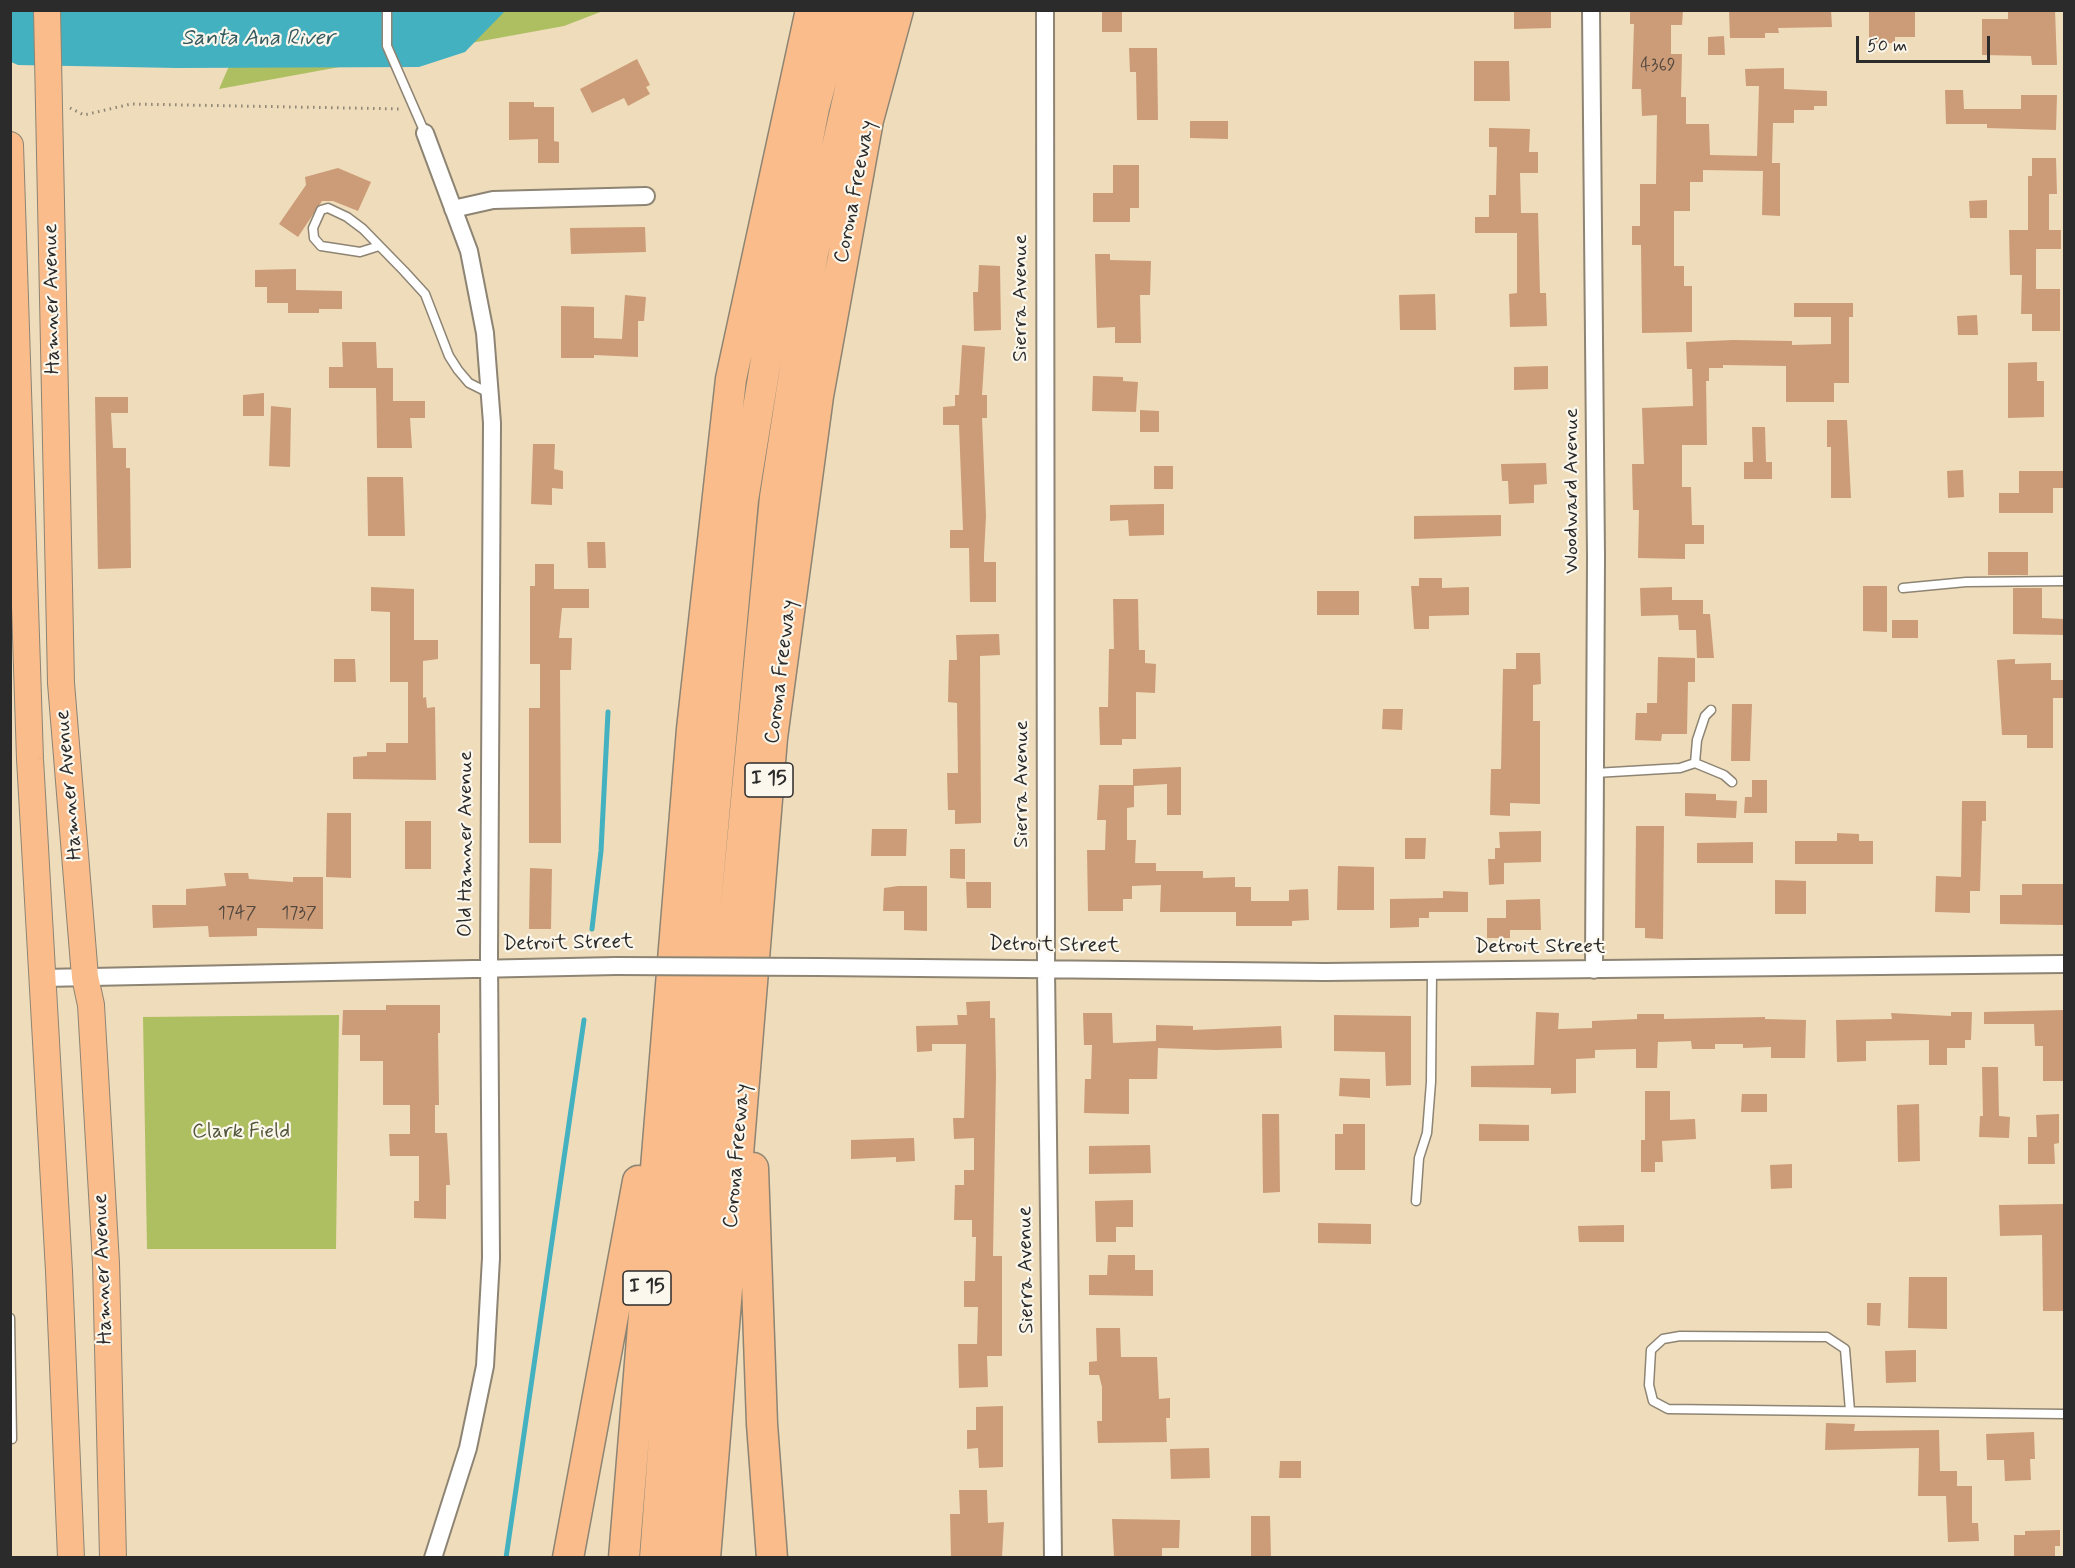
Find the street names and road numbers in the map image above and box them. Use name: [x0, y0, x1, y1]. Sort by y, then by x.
street label: Corona Freeway: [830, 118, 882, 266]
street label: Hamner Avenue: [39, 223, 67, 375]
street label: Sierra Avenue: [1009, 234, 1035, 362]
street label: Woodward Avenue: [1560, 408, 1586, 574]
street label: Corona Freeway: [761, 598, 803, 746]
street label: Hamner Avenue: [51, 709, 89, 861]
street label: Sierra Avenue: [1010, 720, 1036, 848]
street label: Old Hamner Avenue: [454, 751, 480, 937]
road number: I 15: [745, 763, 793, 797]
street label: Detroit Street: [502, 930, 634, 958]
street label: Detroit Street: [988, 932, 1120, 960]
street label: Detroit Street: [1475, 935, 1605, 961]
street label: Corona Freeway: [719, 1083, 757, 1229]
street label: Hamner Avenue: [89, 1193, 119, 1345]
street label: Sierra Avenue: [1013, 1206, 1041, 1334]
road number: I 15: [623, 1271, 671, 1305]

